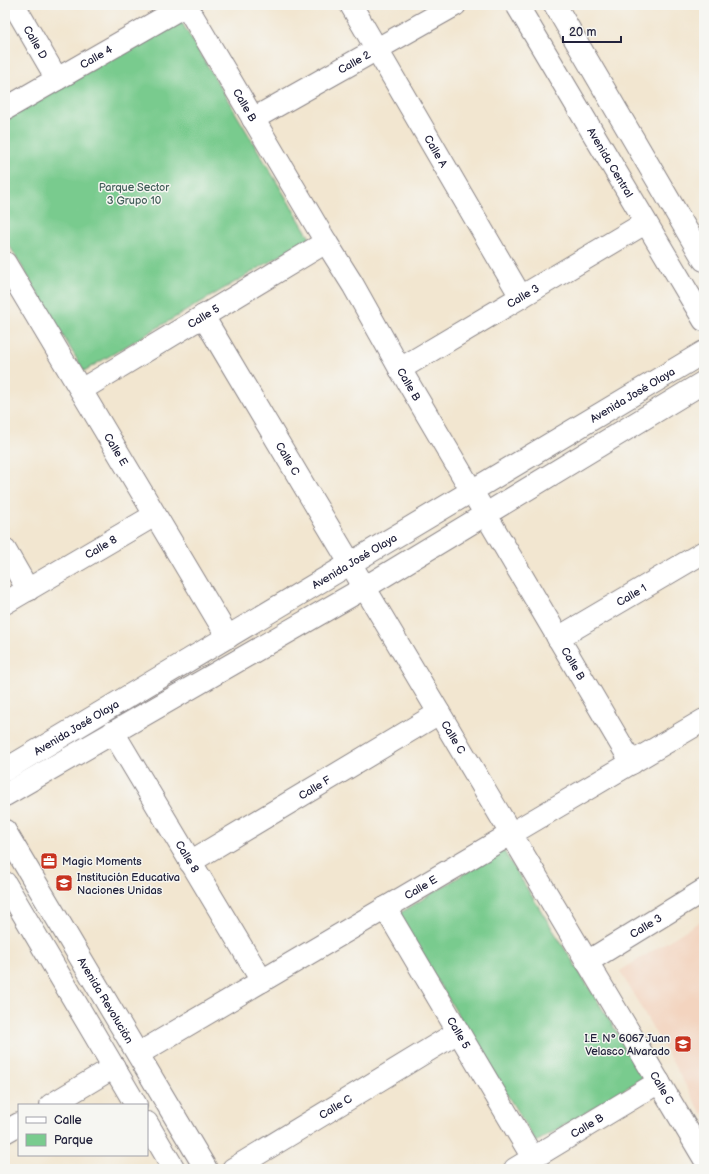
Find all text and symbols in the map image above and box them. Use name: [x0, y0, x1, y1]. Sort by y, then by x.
scale bar: [563, 18, 621, 44]
street label: Calle D: [20, 23, 50, 61]
text: 20 m: [569, 25, 596, 40]
street label: Calle 4: [78, 43, 115, 72]
street label: Calle 2: [336, 48, 373, 77]
street label: Calle B: [230, 86, 260, 124]
street label: Avenida Central: [584, 125, 636, 200]
street label: Calle A: [421, 133, 450, 170]
park label: Parque Sector 3 Grupo 10: [99, 181, 170, 207]
street label: Calle 3: [505, 282, 542, 311]
street label: Calle 5: [185, 302, 222, 331]
street label: Avenida José Olaya: [588, 365, 677, 426]
street label: Calle B: [394, 366, 424, 404]
street label: Calle E: [101, 431, 130, 468]
street label: Calle C: [273, 440, 302, 478]
street label: Avenida José Olaya: [310, 531, 399, 592]
street label: Calle 8: [83, 533, 119, 562]
street label: Calle 1: [614, 581, 649, 609]
street label: Calle B: [558, 645, 588, 683]
street label: Avenida José Olaya: [32, 697, 121, 758]
street label: Calle C: [438, 718, 468, 756]
street label: Calle F: [296, 773, 333, 803]
street label: Calle 8: [173, 838, 202, 875]
office icon: Magic Moments: [39, 851, 59, 871]
place label: Magic Moments: [62, 855, 142, 868]
place label: Institución Educativa Naciones Unidas: [77, 871, 180, 897]
school or university icon: Institución Educativa Naciones Unidas: [54, 873, 74, 893]
street label: Calle E: [402, 873, 439, 902]
street label: Calle 3: [628, 911, 665, 941]
street label: Avenida Revolución: [75, 955, 136, 1046]
street label: Calle 5: [444, 1015, 473, 1051]
place label: I.E. N° 6067 Juan Velasco Alvarado: [584, 1032, 670, 1058]
school or university icon: I.E. N° 6067 Juan Velasco Alvarado: [673, 1034, 693, 1054]
street label: Calle C: [647, 1069, 677, 1107]
street label: Calle C: [317, 1092, 355, 1122]
legend: [18, 1104, 148, 1156]
street label: Calle B: [568, 1111, 606, 1141]
text: Calle: [54, 1113, 82, 1128]
text: Parque: [54, 1133, 93, 1148]

